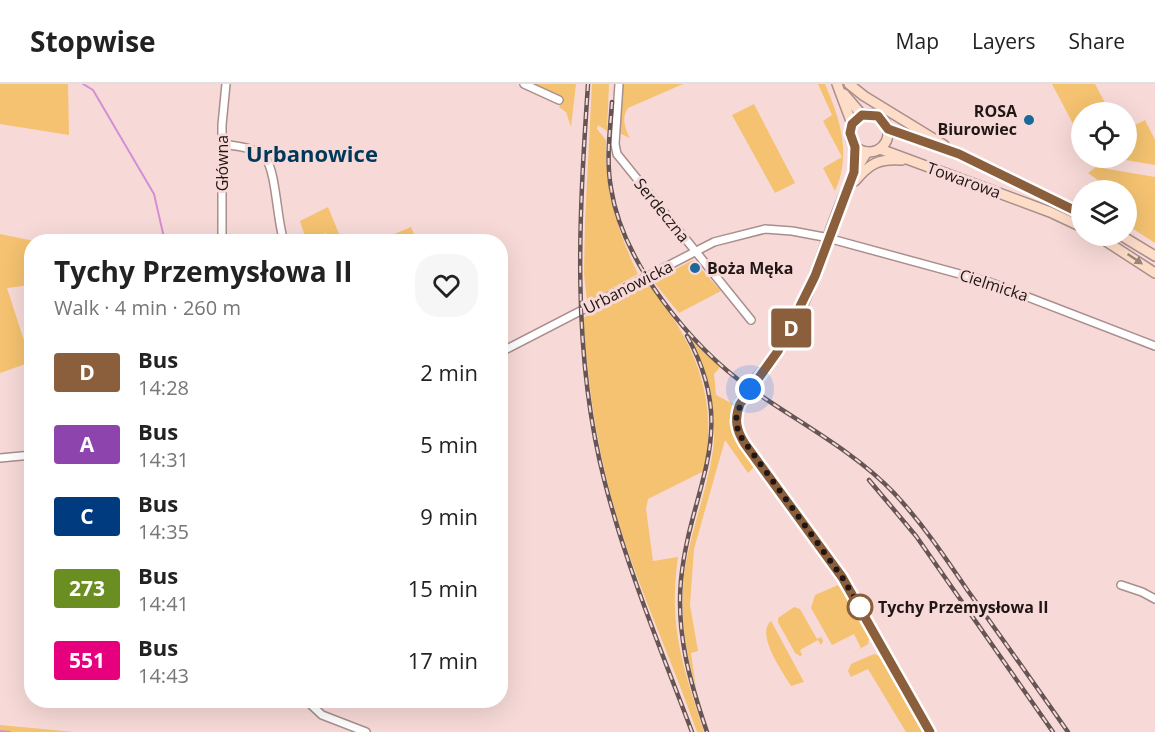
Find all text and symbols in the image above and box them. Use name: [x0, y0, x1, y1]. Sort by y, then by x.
text: Stopwise: [30, 22, 156, 60]
text: Map: [896, 27, 939, 55]
text: Layers: [972, 27, 1036, 55]
text: Share: [1069, 27, 1125, 55]
place label: ROSA Biurowiec: [937, 100, 1018, 140]
map controls: [1071, 102, 1137, 246]
button: locate: [1071, 102, 1137, 168]
marker: ROSA Biurowiec: [1022, 113, 1036, 127]
street label: Główna: [211, 135, 233, 191]
district label: Urbanowice: [246, 138, 378, 168]
street label: Towarowa: [924, 156, 1004, 204]
street label: Serdeczna: [629, 173, 695, 247]
button: layers: [1071, 180, 1137, 246]
text: Tychy Przemysłowa II: [54, 252, 353, 290]
one-way arrow: [1127, 253, 1143, 264]
button: heart: [415, 254, 478, 317]
street label: Urbanowicka: [579, 255, 677, 319]
place label: Boża Męka: [707, 257, 793, 279]
marker: Boża Męka: [688, 261, 702, 275]
street label: Cielmicka: [957, 264, 1031, 306]
text: Walk · 4 min · 260 m: [54, 294, 241, 321]
line badge: D: [772, 308, 810, 348]
text: D: [783, 314, 799, 342]
text: Bus: [138, 344, 178, 374]
text: 2 min: [420, 357, 478, 387]
text: D: [79, 358, 95, 386]
text: 14:28: [138, 374, 189, 401]
your location: [735, 374, 765, 404]
text: Bus: [138, 416, 178, 446]
text: 5 min: [420, 429, 478, 459]
text: A: [80, 430, 94, 458]
text: 14:31: [138, 446, 189, 473]
text: Bus: [138, 488, 178, 518]
text: 9 min: [420, 501, 478, 531]
text: C: [80, 502, 94, 530]
text: 14:35: [138, 518, 189, 545]
text: Bus: [138, 560, 178, 590]
text: 15 min: [408, 573, 478, 603]
text: 273: [69, 574, 105, 602]
text: 14:41: [138, 590, 189, 617]
marker: Tychy Przemysłowa II: [847, 594, 873, 620]
place label: Tychy Przemysłowa II: [878, 596, 1049, 618]
text: Bus: [138, 632, 178, 662]
text: 17 min: [408, 645, 478, 675]
text: 551: [69, 646, 105, 674]
text: 14:43: [138, 662, 189, 689]

